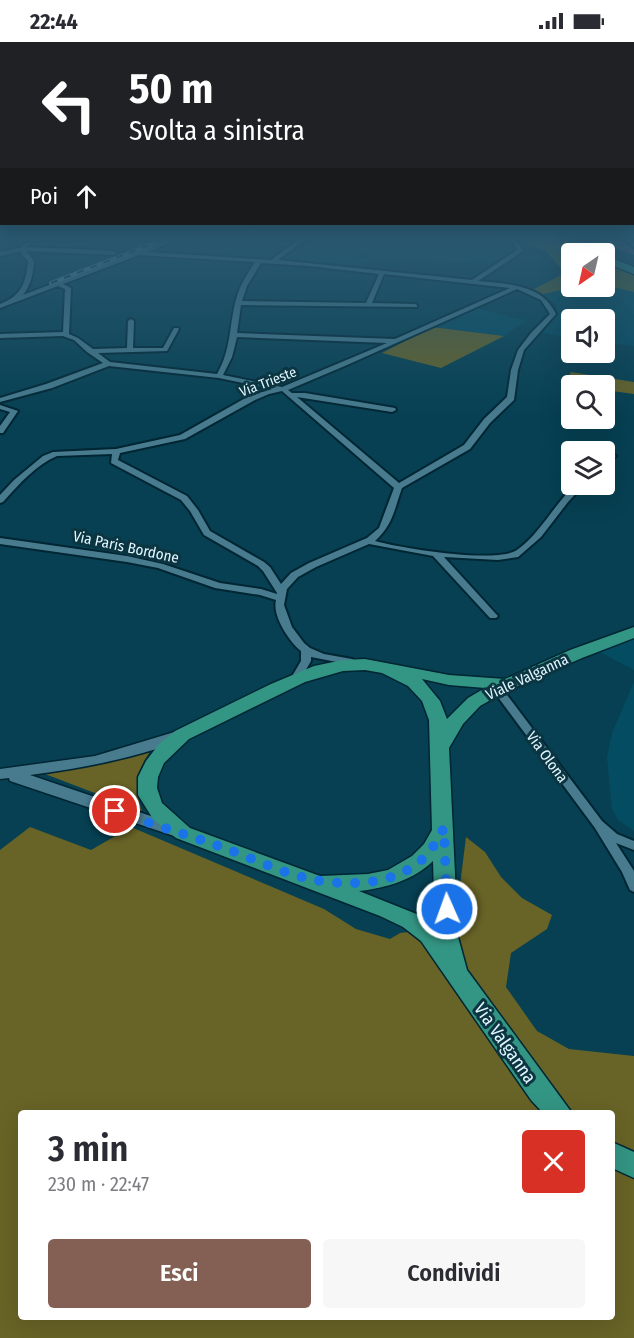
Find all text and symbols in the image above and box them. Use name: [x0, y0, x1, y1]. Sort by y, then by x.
text: 22:44: [30, 8, 78, 35]
text: 50 m: [129, 64, 213, 114]
icon: left: [30, 66, 108, 144]
text: Svolta a sinistra: [129, 115, 305, 147]
icon: ahead: [70, 180, 103, 213]
text: Poi: [30, 183, 58, 210]
north arrow: [561, 243, 615, 297]
map controls: [561, 243, 615, 495]
button: sound: [561, 309, 615, 363]
street label: Via Trieste: [237, 363, 299, 401]
button: search: [561, 375, 615, 429]
button: layers: [561, 441, 615, 495]
street label: Via Paris Bordone: [71, 527, 181, 567]
street label: Viale Valganna: [483, 650, 571, 704]
street label: Via Olona: [522, 728, 572, 786]
pin: [89, 785, 140, 836]
icon: arrive: [98, 794, 131, 827]
position arrow: [415, 877, 479, 941]
street label: Via Valganna: [469, 998, 541, 1088]
text: 3 min: [48, 1127, 128, 1171]
button: close: [522, 1130, 585, 1193]
text: 230 m · 22:47: [48, 1172, 149, 1196]
button: Esci: [48, 1239, 311, 1308]
button: Condividi: [323, 1239, 585, 1308]

